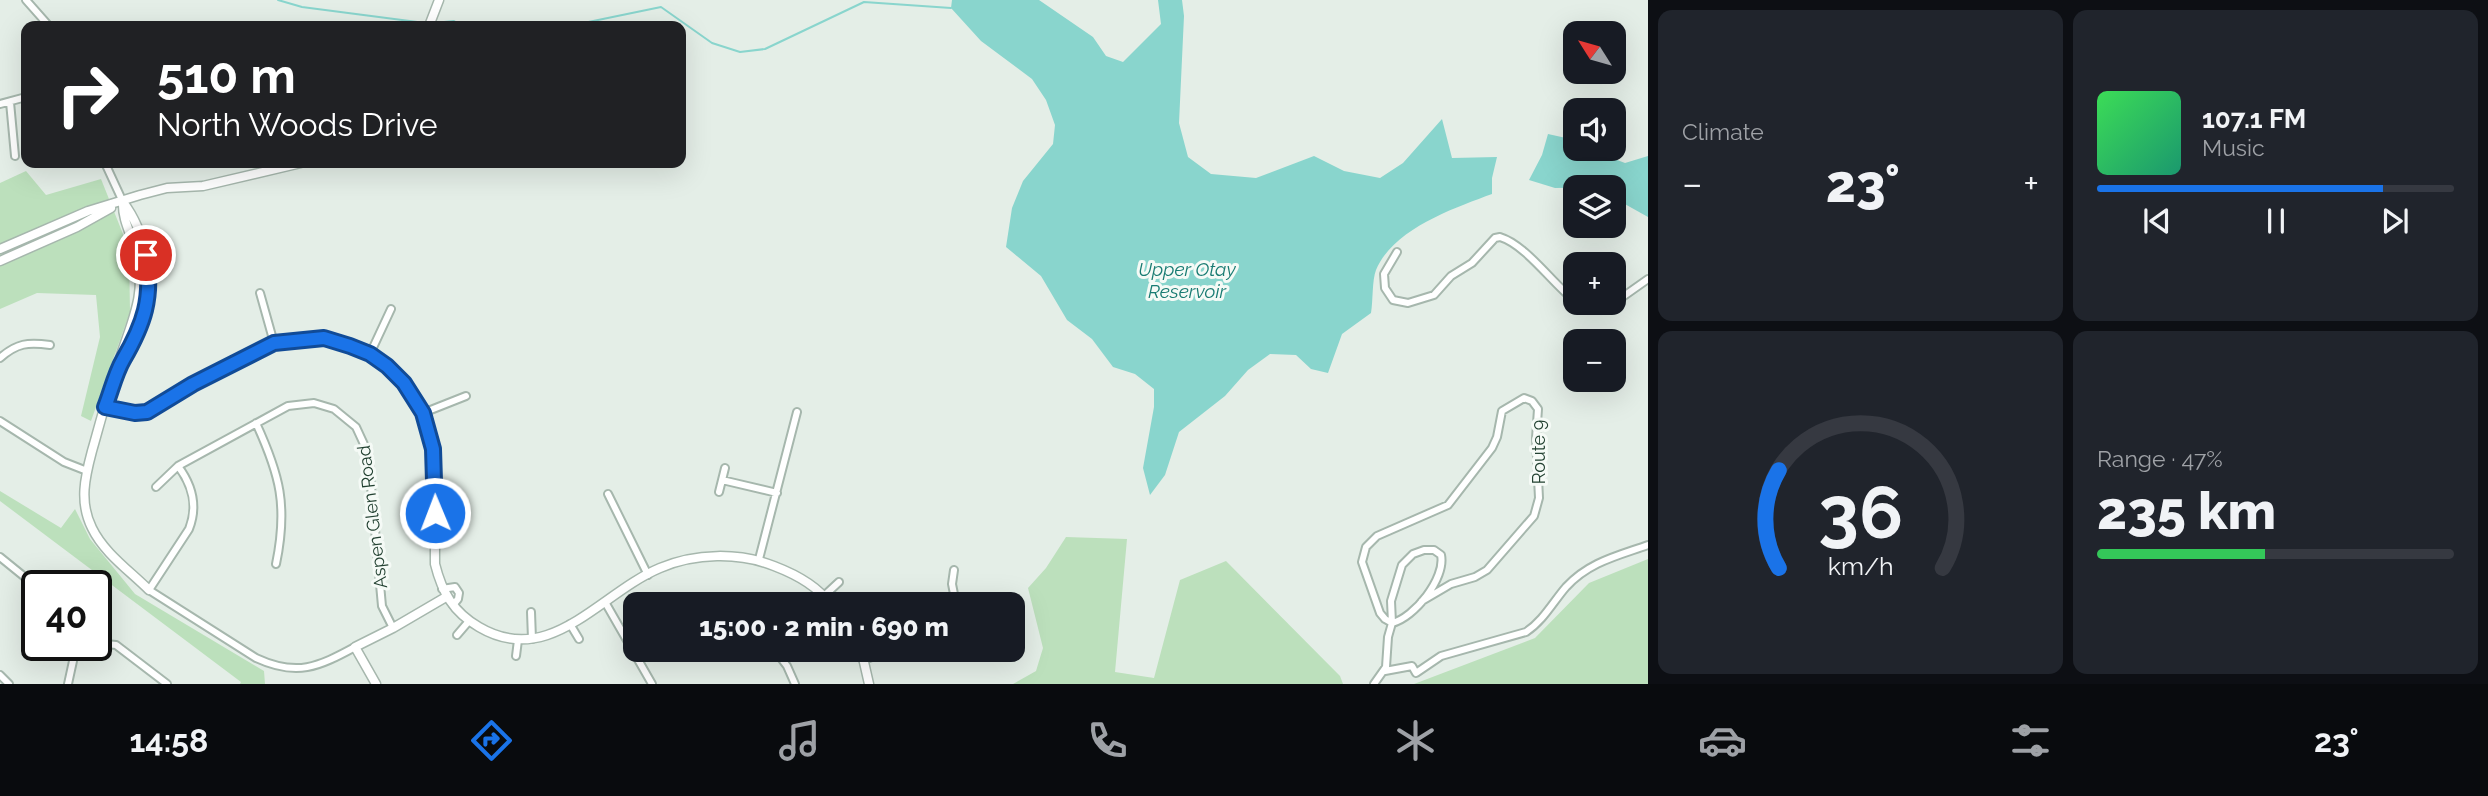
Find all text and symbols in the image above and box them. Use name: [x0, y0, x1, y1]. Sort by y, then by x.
north arrow: [1563, 21, 1626, 84]
map controls: [1563, 21, 1626, 392]
text: 510 m: [157, 47, 296, 104]
icon: right: [42, 49, 133, 140]
button: sound: [1563, 98, 1626, 161]
text: 107.1 FM: [2202, 104, 2306, 134]
text: North Woods Drive: [157, 106, 437, 143]
text: Climate: [1682, 118, 1764, 145]
text: Music: [2202, 134, 2265, 161]
text: 23°: [1826, 153, 1900, 214]
text: −: [1682, 161, 1702, 206]
text: +: [2023, 161, 2039, 206]
button: layers: [1563, 175, 1626, 238]
icon: previous: [2138, 202, 2176, 240]
icon: pause: [2257, 202, 2295, 240]
icon: next: [2376, 202, 2414, 240]
pin: [116, 225, 176, 285]
icon: arrive: [127, 236, 165, 274]
button: +: [1563, 252, 1626, 315]
water label: Upper Otay Reservoir: [1138, 258, 1236, 302]
button: −: [1563, 329, 1626, 392]
street label: Route 9: [1528, 420, 1549, 484]
street label: Aspen Glen Road: [353, 444, 391, 590]
text: Range · 47%: [2097, 445, 2223, 472]
text: 36: [1818, 471, 1903, 556]
position arrow: [398, 476, 472, 550]
text: 235 km: [2097, 480, 2276, 541]
text: km/h: [1828, 551, 1893, 581]
speed limit sign: 40: [21, 570, 112, 661]
text: 15:00 · 2 min · 690 m: [699, 612, 949, 642]
icon: directions: [467, 716, 516, 765]
icon: music: [775, 716, 824, 765]
icon: phone: [1083, 716, 1132, 765]
icon: climate: [1391, 716, 1440, 765]
icon: car: [1698, 716, 1747, 765]
icon: filters: [2006, 716, 2055, 765]
text: 14:58: [129, 722, 208, 759]
text: 23°: [2314, 722, 2359, 759]

